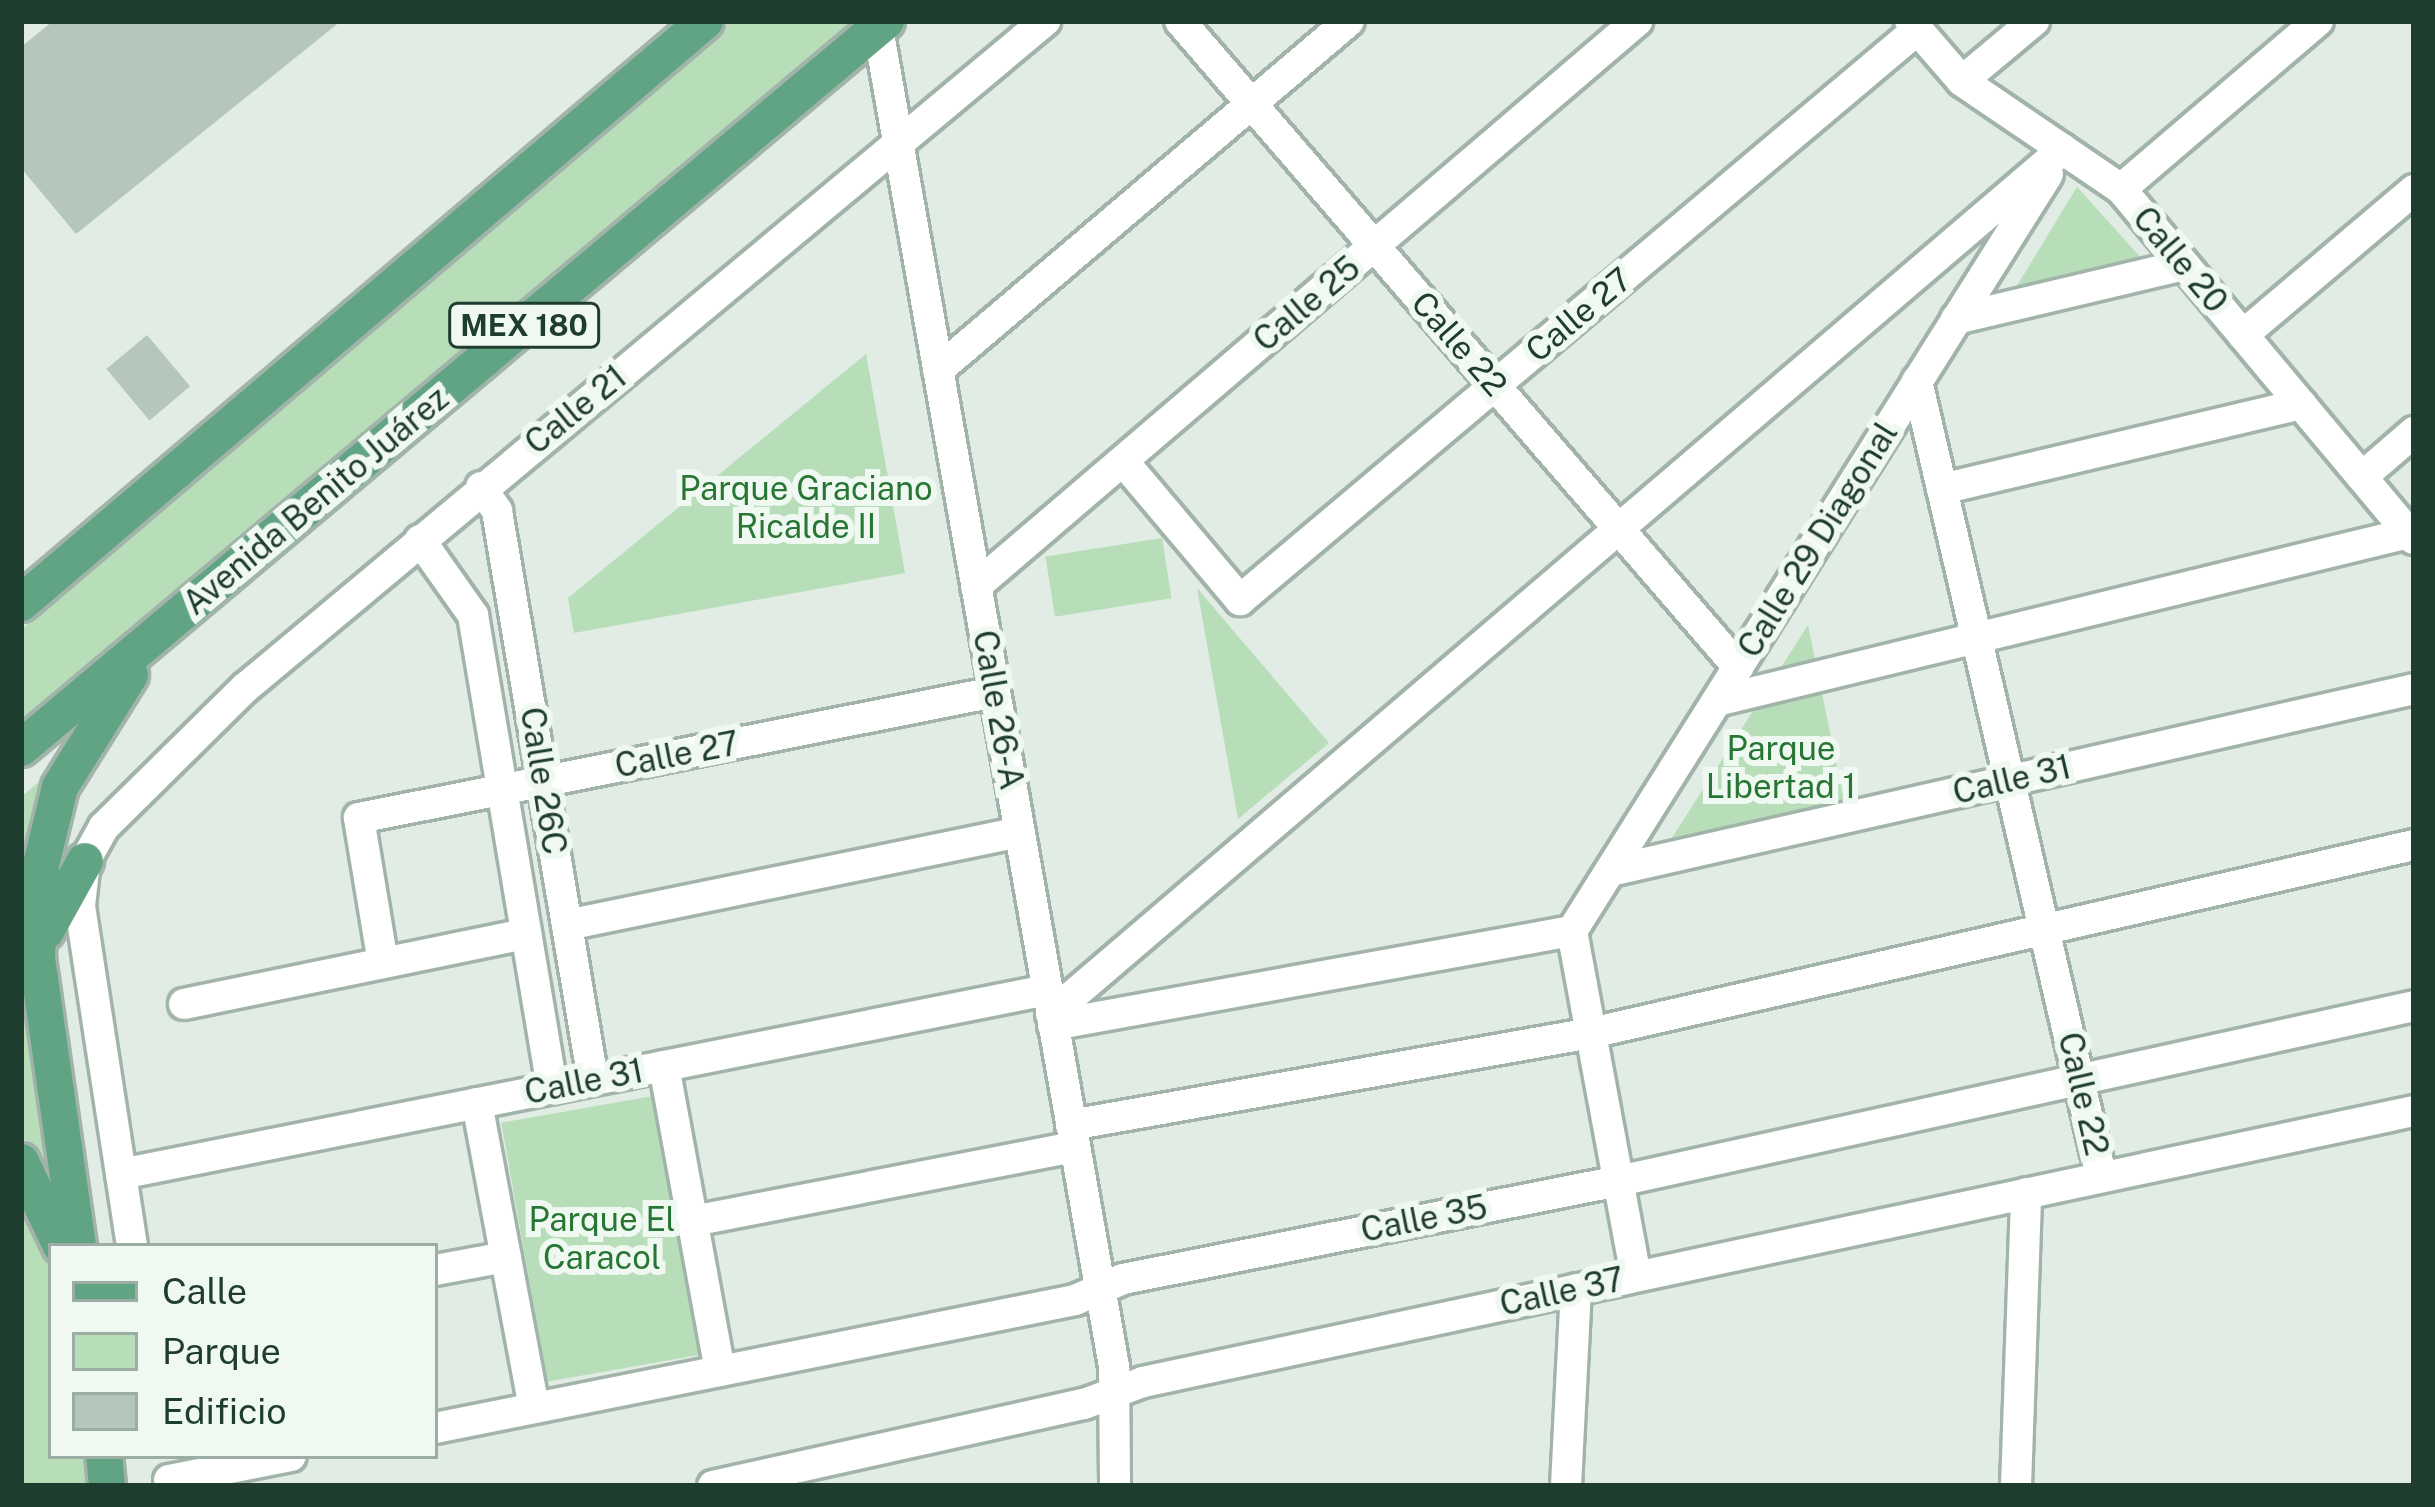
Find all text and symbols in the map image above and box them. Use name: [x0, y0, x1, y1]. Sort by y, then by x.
street label: Calle 20: [2124, 199, 2236, 321]
street label: Calle 25: [1246, 248, 1368, 360]
street label: Calle 27: [1518, 259, 1640, 371]
street label: Calle 22: [1403, 284, 1515, 404]
road number: MEX 180: [446, 301, 602, 349]
street label: Calle 21: [517, 357, 635, 463]
street label: Avenida Benito Juárez: [175, 379, 457, 623]
street label: Calle 29 Diagonal: [1730, 415, 1906, 665]
park label: Parque Graciano Ricalde II: [679, 469, 933, 547]
street label: Calle 26-A: [964, 627, 1032, 793]
street label: Calle 26C: [512, 704, 574, 858]
street label: Calle 27: [612, 724, 742, 786]
park label: Parque Libertad 1: [1706, 729, 1856, 807]
street label: Calle 31: [1949, 747, 2075, 813]
street label: Calle 22: [2050, 1028, 2116, 1160]
street label: Calle 31: [521, 1051, 647, 1113]
street label: Calle 35: [1357, 1187, 1491, 1251]
park label: Parque El Caracol: [528, 1200, 676, 1278]
legend: [48, 1243, 438, 1459]
street label: Calle 37: [1496, 1260, 1628, 1324]
text: Calle: [162, 1270, 247, 1312]
text: Parque: [162, 1330, 281, 1372]
text: Edificio: [162, 1390, 287, 1432]

